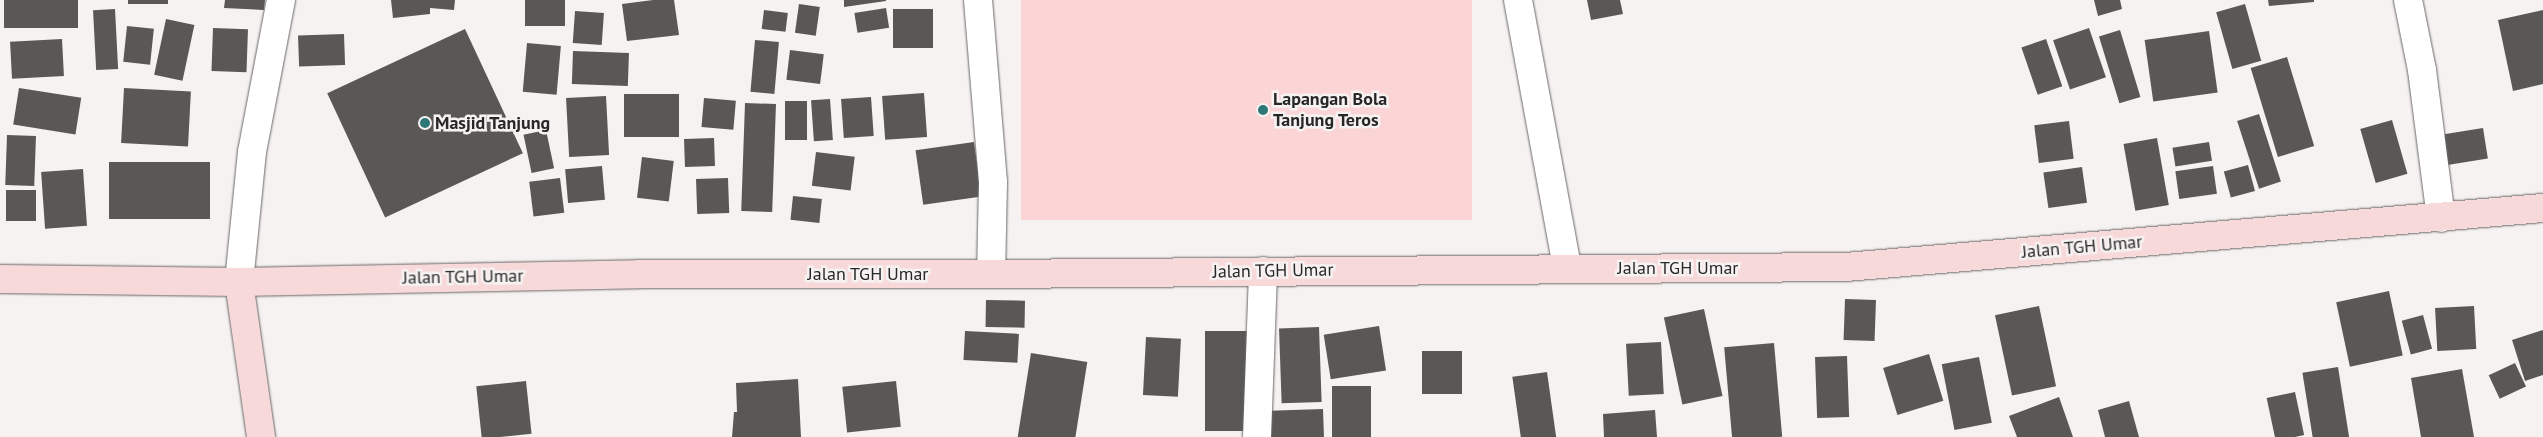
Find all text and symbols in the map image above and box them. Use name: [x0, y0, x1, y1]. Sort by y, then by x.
place label: Lapangan Bola Tanjung Teros: [1273, 89, 1387, 132]
marker: Lapangan Bola Tanjung Teros: [1257, 104, 1269, 116]
place label: Masjid Tanjung: [435, 112, 551, 134]
marker: Masjid Tanjung: [419, 117, 431, 129]
street label: Jalan TGH Umar: [2021, 231, 2143, 263]
street label: Jalan TGH Umar: [1617, 257, 1739, 279]
street label: Jalan TGH Umar: [1212, 259, 1334, 283]
street label: Jalan TGH Umar: [807, 263, 929, 285]
street label: Jalan TGH Umar: [402, 265, 524, 289]

